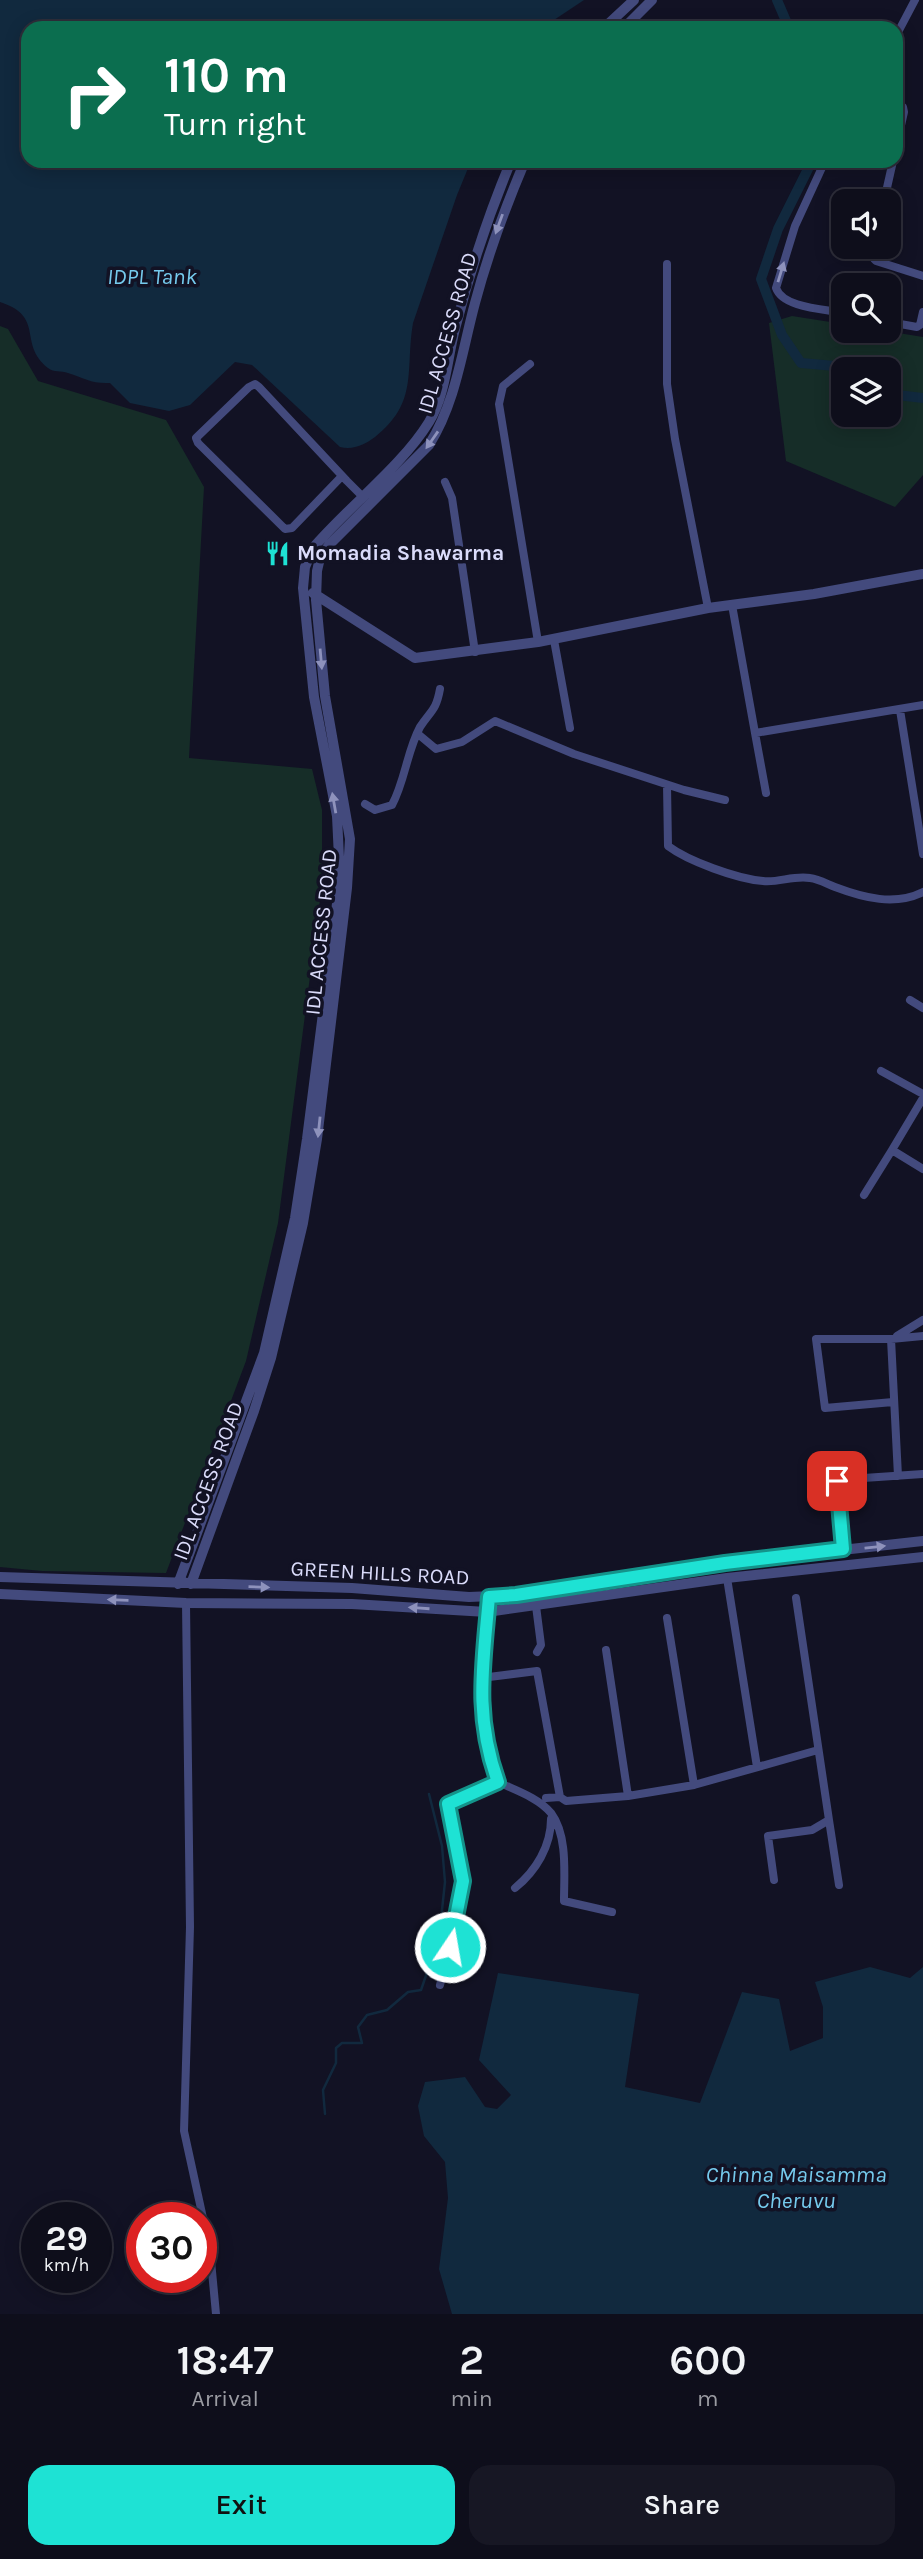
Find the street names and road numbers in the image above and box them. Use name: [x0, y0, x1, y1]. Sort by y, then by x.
street label: IDL ACCESS ROAD: [412, 249, 482, 417]
street label: IDL ACCESS ROAD: [300, 848, 342, 1016]
street label: IDL ACCESS ROAD: [168, 1398, 248, 1564]
street label: GREEN HILLS ROAD: [290, 1556, 470, 1590]

